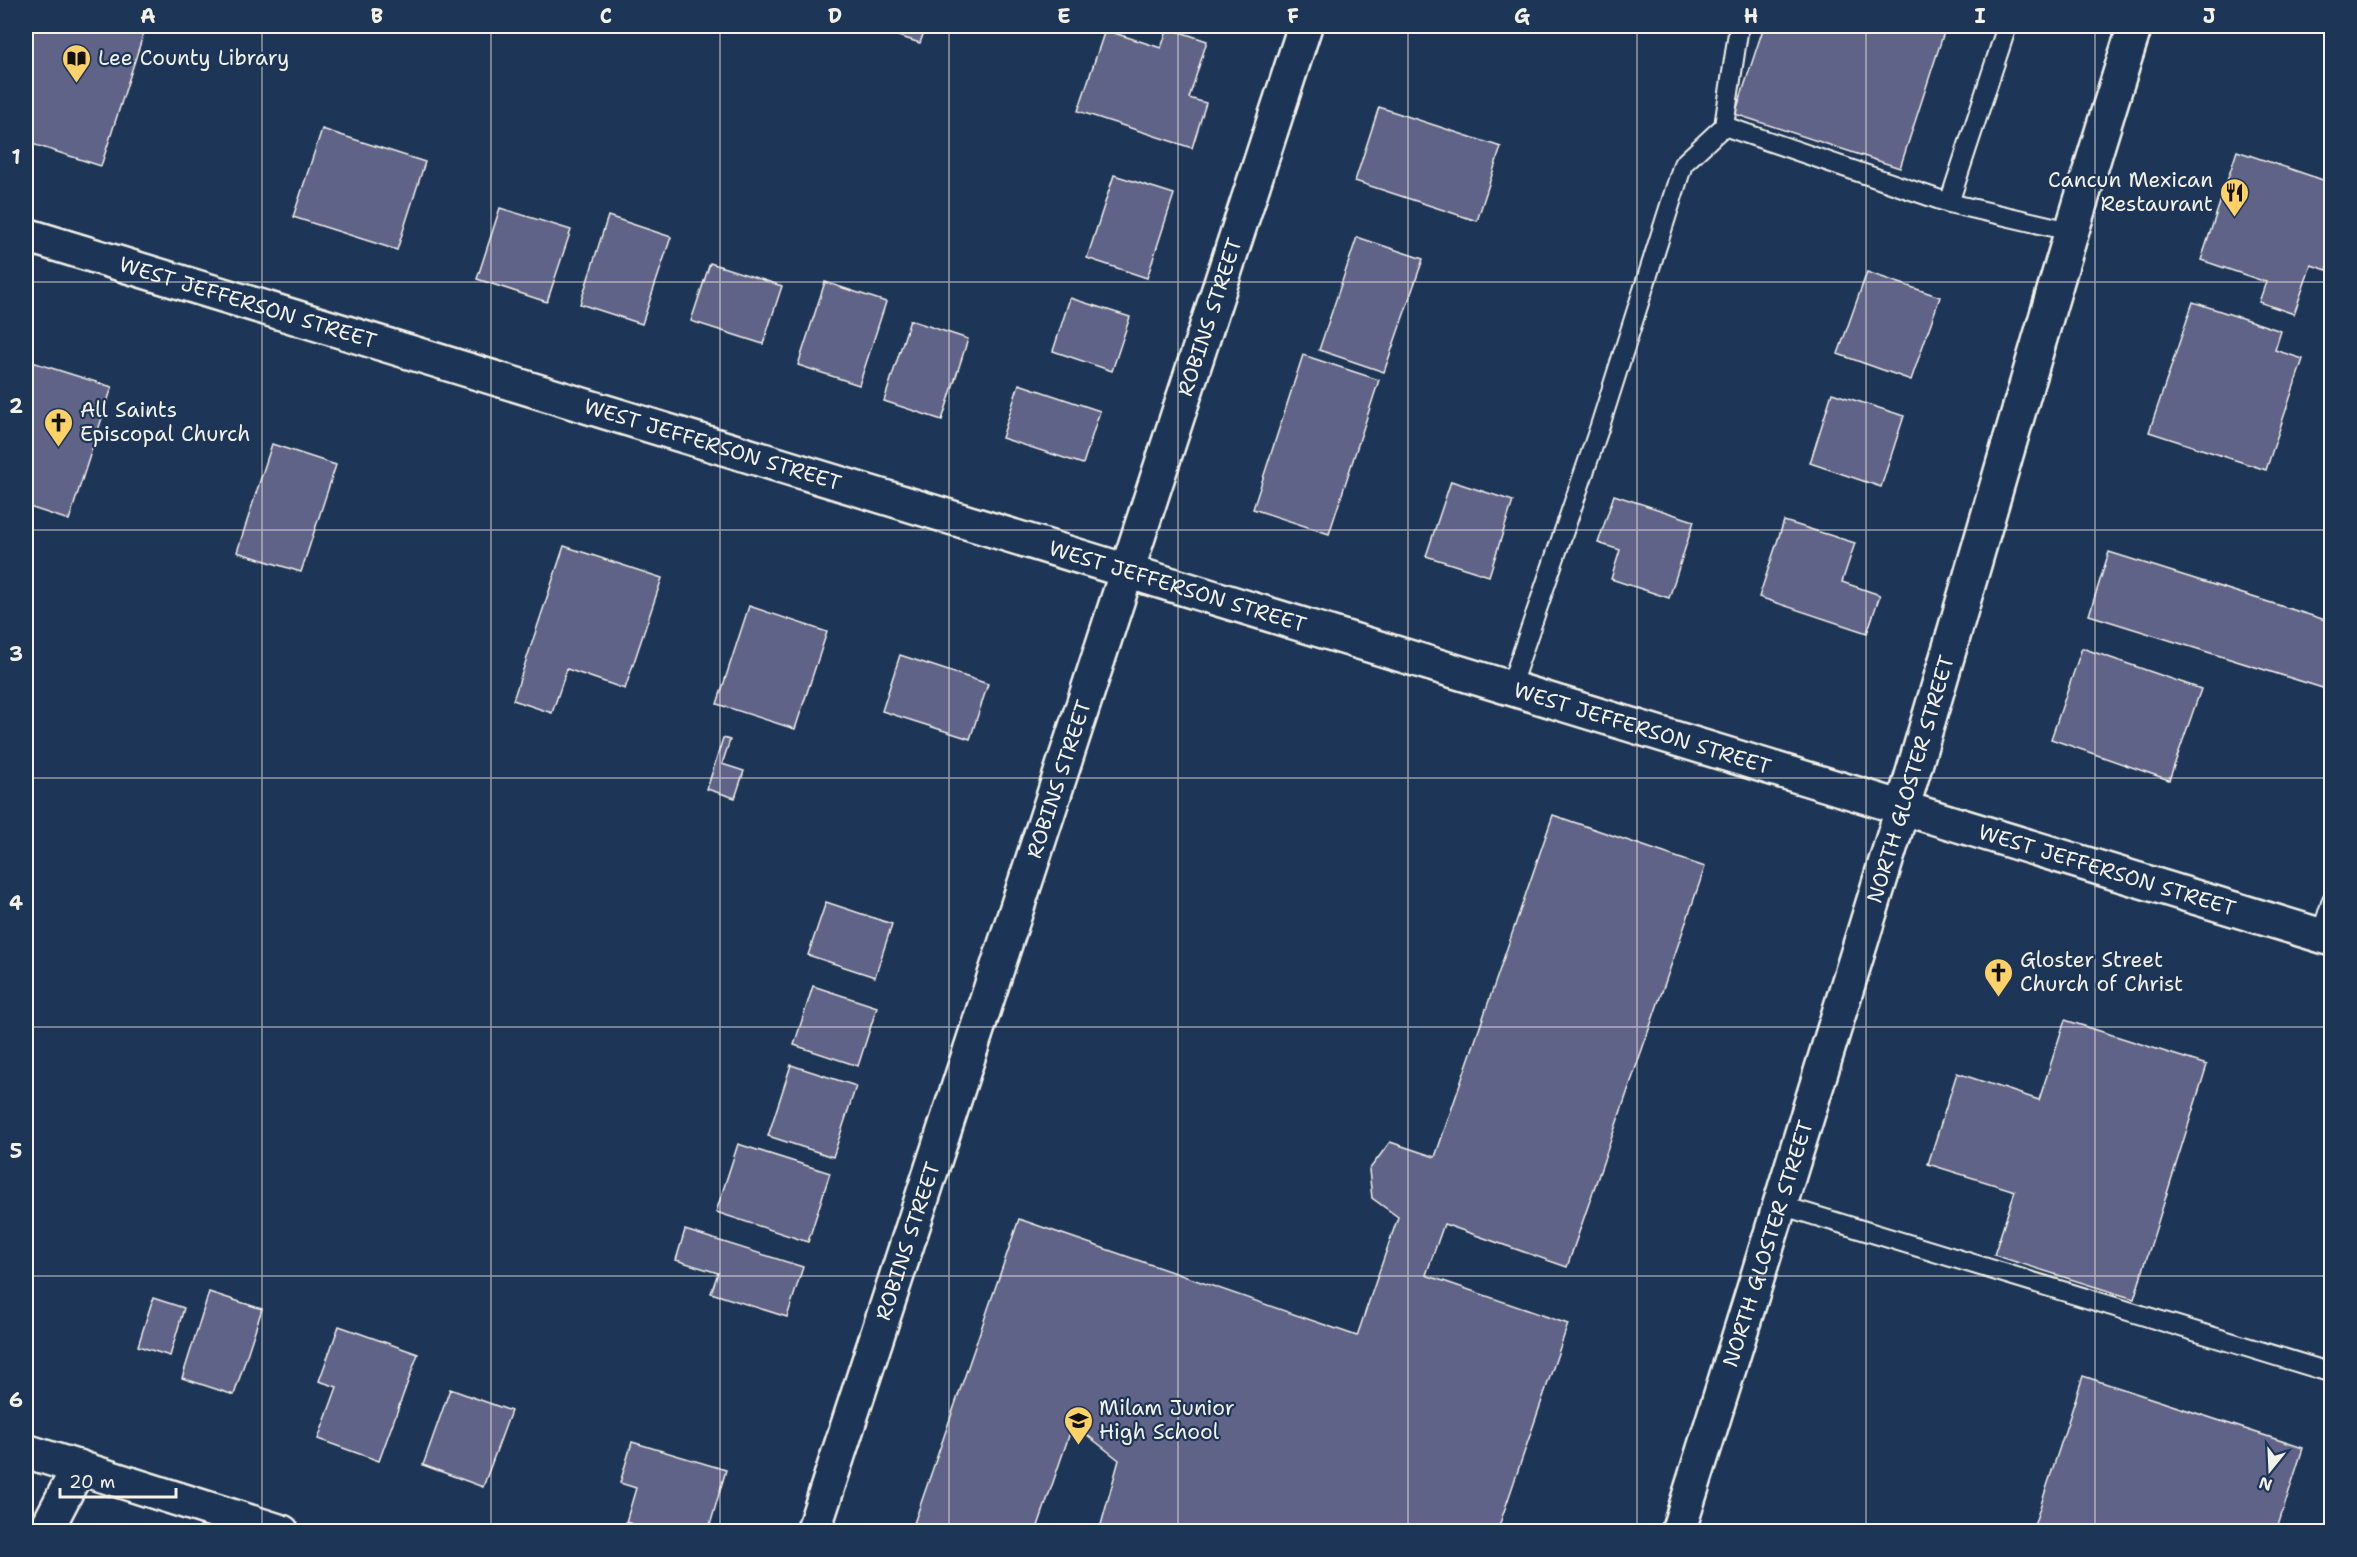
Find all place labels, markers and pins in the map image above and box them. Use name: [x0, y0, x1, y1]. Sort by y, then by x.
library icon: Lee County Library: [61, 42, 93, 84]
place label: Lee County Library: [98, 44, 289, 72]
place label: Cancun Mexican Restaurant: [2048, 166, 2213, 218]
restaurant icon: Cancun Mexican Restaurant: [2218, 176, 2250, 218]
place label: All Saints Episcopal Church: [80, 396, 250, 448]
church icon: All Saints Episcopal Church: [43, 406, 75, 448]
place label: Gloster Street Church of Christ: [2020, 946, 2183, 998]
church icon: Gloster Street Church of Christ: [1983, 956, 2015, 998]
place label: Milam Junior High School: [1099, 1394, 1235, 1446]
school or university icon: Milam Junior High School: [1062, 1404, 1094, 1446]

